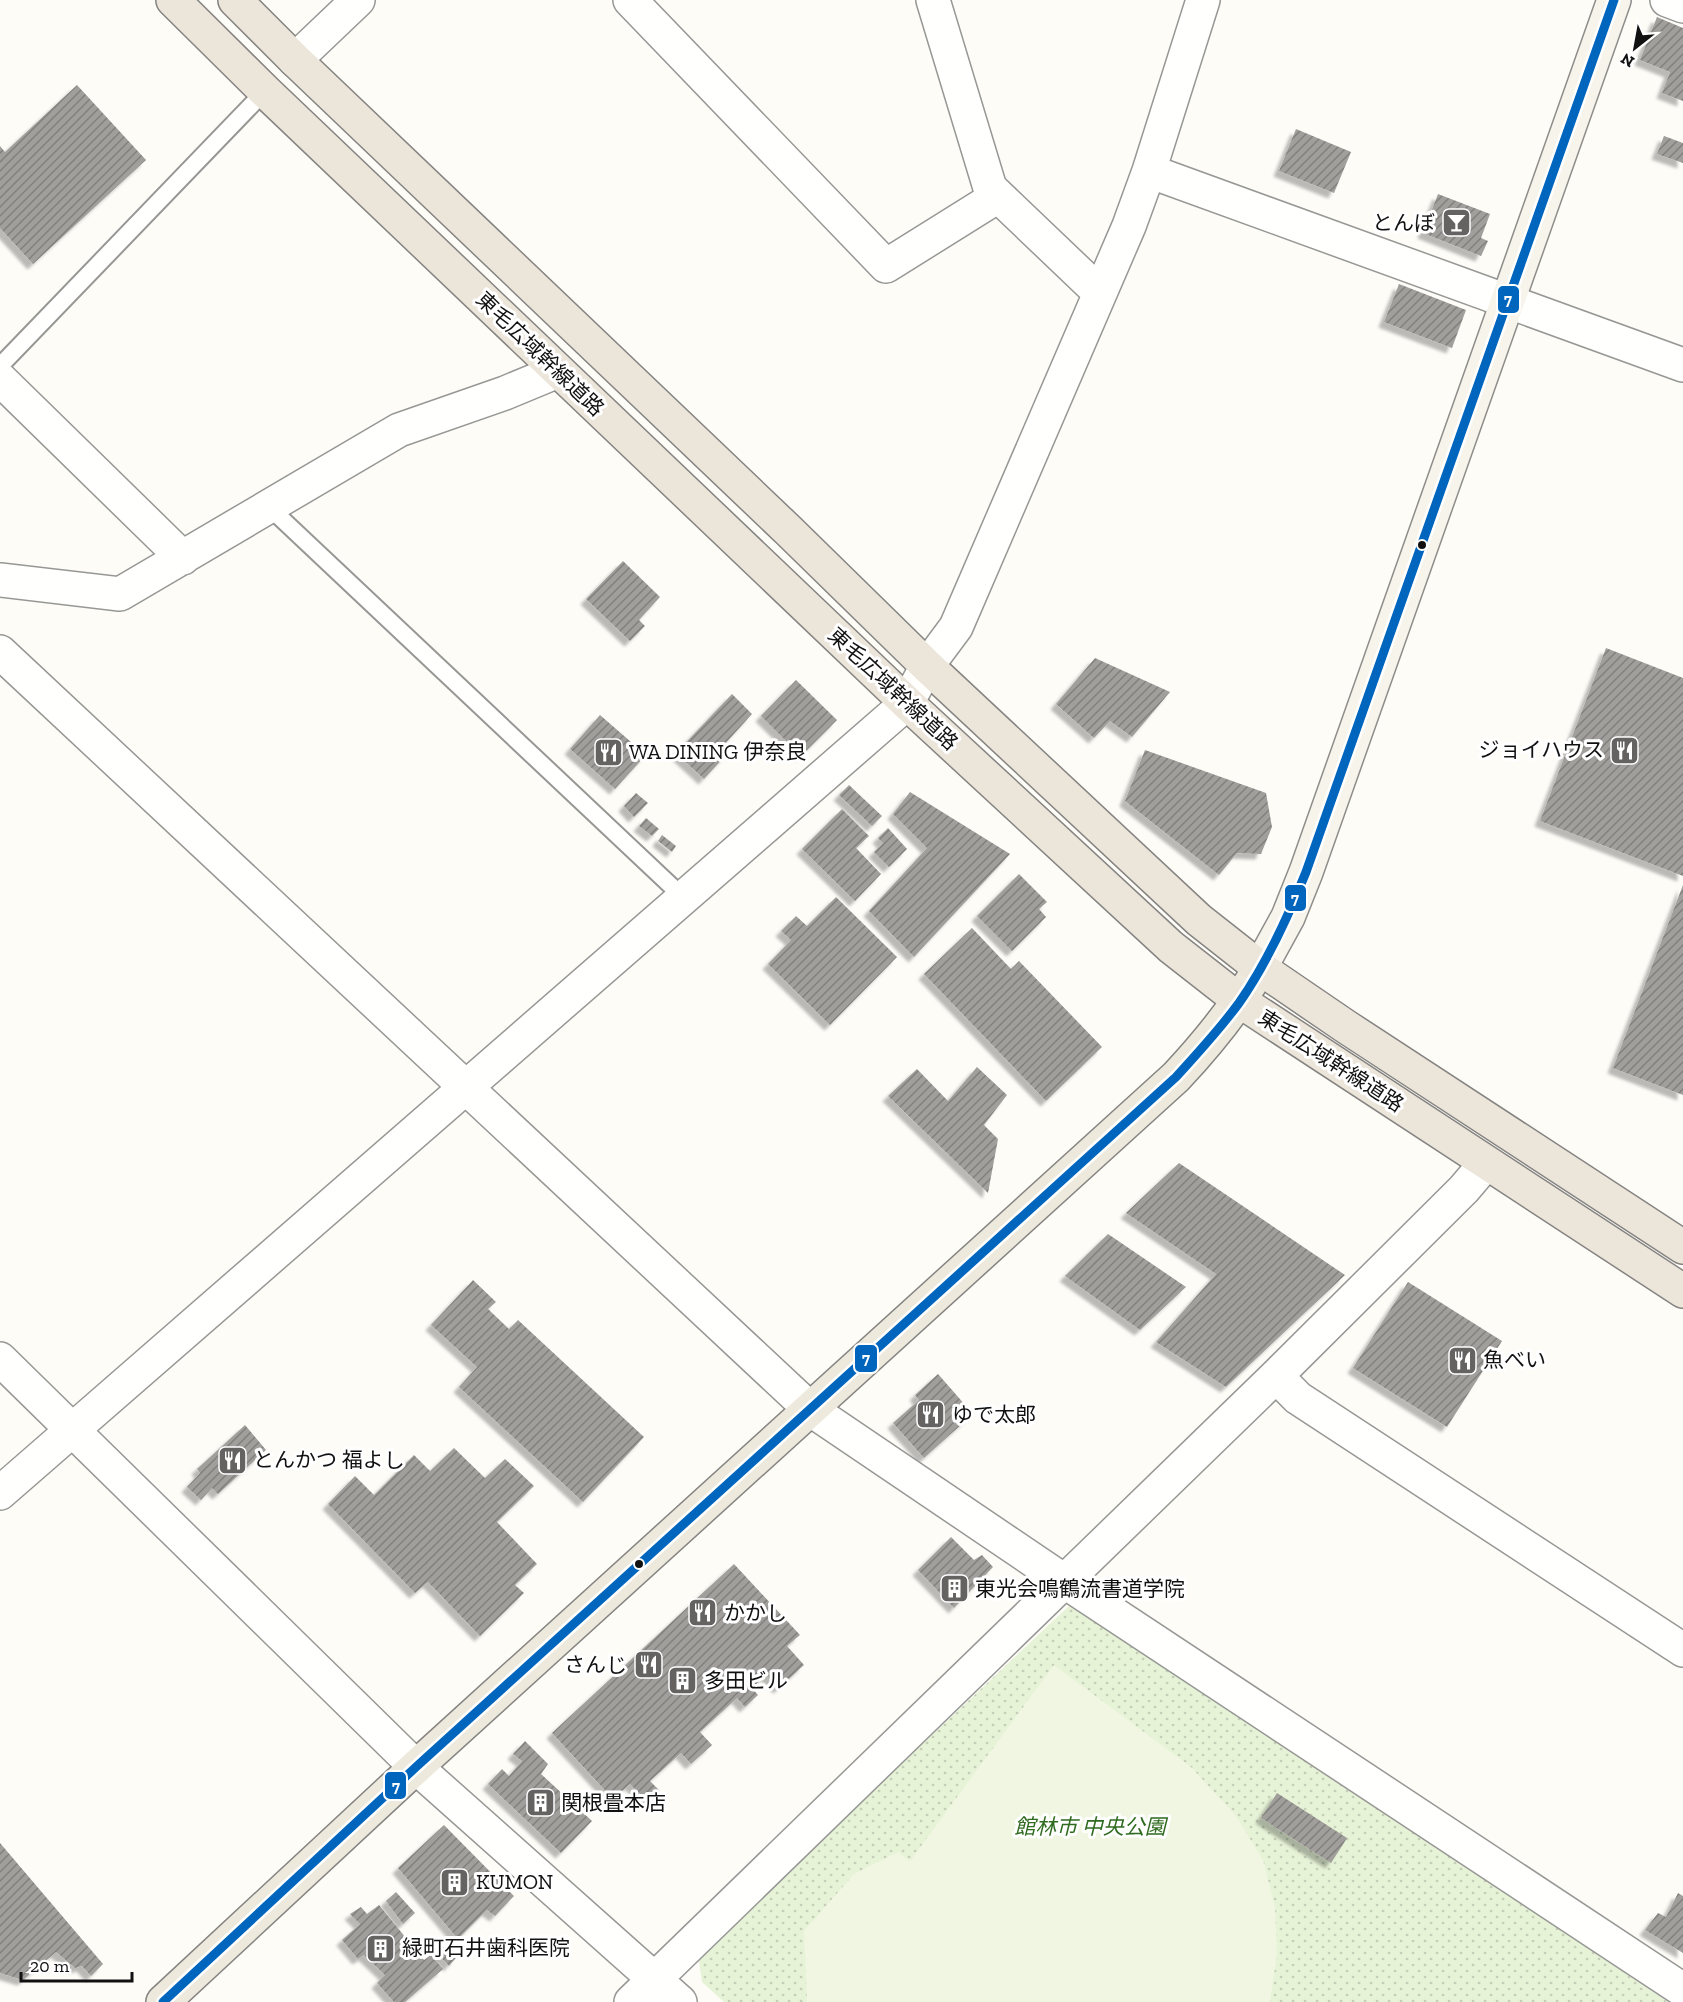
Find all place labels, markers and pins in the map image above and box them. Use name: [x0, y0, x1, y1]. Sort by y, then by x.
bar icon: とんぼ: [1440, 207, 1472, 239]
place label: とんぼ: [1372, 210, 1435, 235]
unlabelled marker: [1416, 539, 1428, 551]
restaurant icon: ジョイハウス: [1609, 734, 1641, 766]
restaurant icon: WA DINING 伊奈良: [592, 736, 624, 768]
place label: ジョイハウス: [1478, 737, 1604, 762]
place label: WA DINING 伊奈良: [629, 739, 806, 764]
restaurant icon: 魚べい: [1446, 1344, 1478, 1376]
place label: 魚べい: [1483, 1347, 1546, 1372]
restaurant icon: ゆで太郎: [915, 1399, 947, 1431]
place label: ゆで太郎: [952, 1402, 1036, 1427]
restaurant icon: とんかつ 福よし: [216, 1444, 248, 1476]
place label: とんかつ 福よし: [253, 1447, 405, 1472]
unlabelled marker: [633, 1558, 645, 1570]
building icon: 東光会鳴鶴流書道学院: [938, 1573, 970, 1605]
place label: 東光会鳴鶴流書道学院: [975, 1576, 1185, 1601]
restaurant icon: かかし: [687, 1597, 719, 1629]
place label: かかし: [724, 1600, 787, 1625]
restaurant icon: さんじ: [632, 1649, 664, 1681]
place label: さんじ: [564, 1652, 627, 1677]
building icon: 多田ビル: [667, 1665, 699, 1697]
place label: 多田ビル: [704, 1668, 788, 1693]
building icon: 関根畳本店: [524, 1787, 556, 1819]
place label: 関根畳本店: [561, 1790, 666, 1815]
building icon: KUMON: [439, 1866, 471, 1898]
place label: KUMON: [476, 1869, 553, 1894]
building icon: 緑町石井歯科医院: [365, 1932, 397, 1964]
place label: 緑町石井歯科医院: [402, 1935, 570, 1960]

